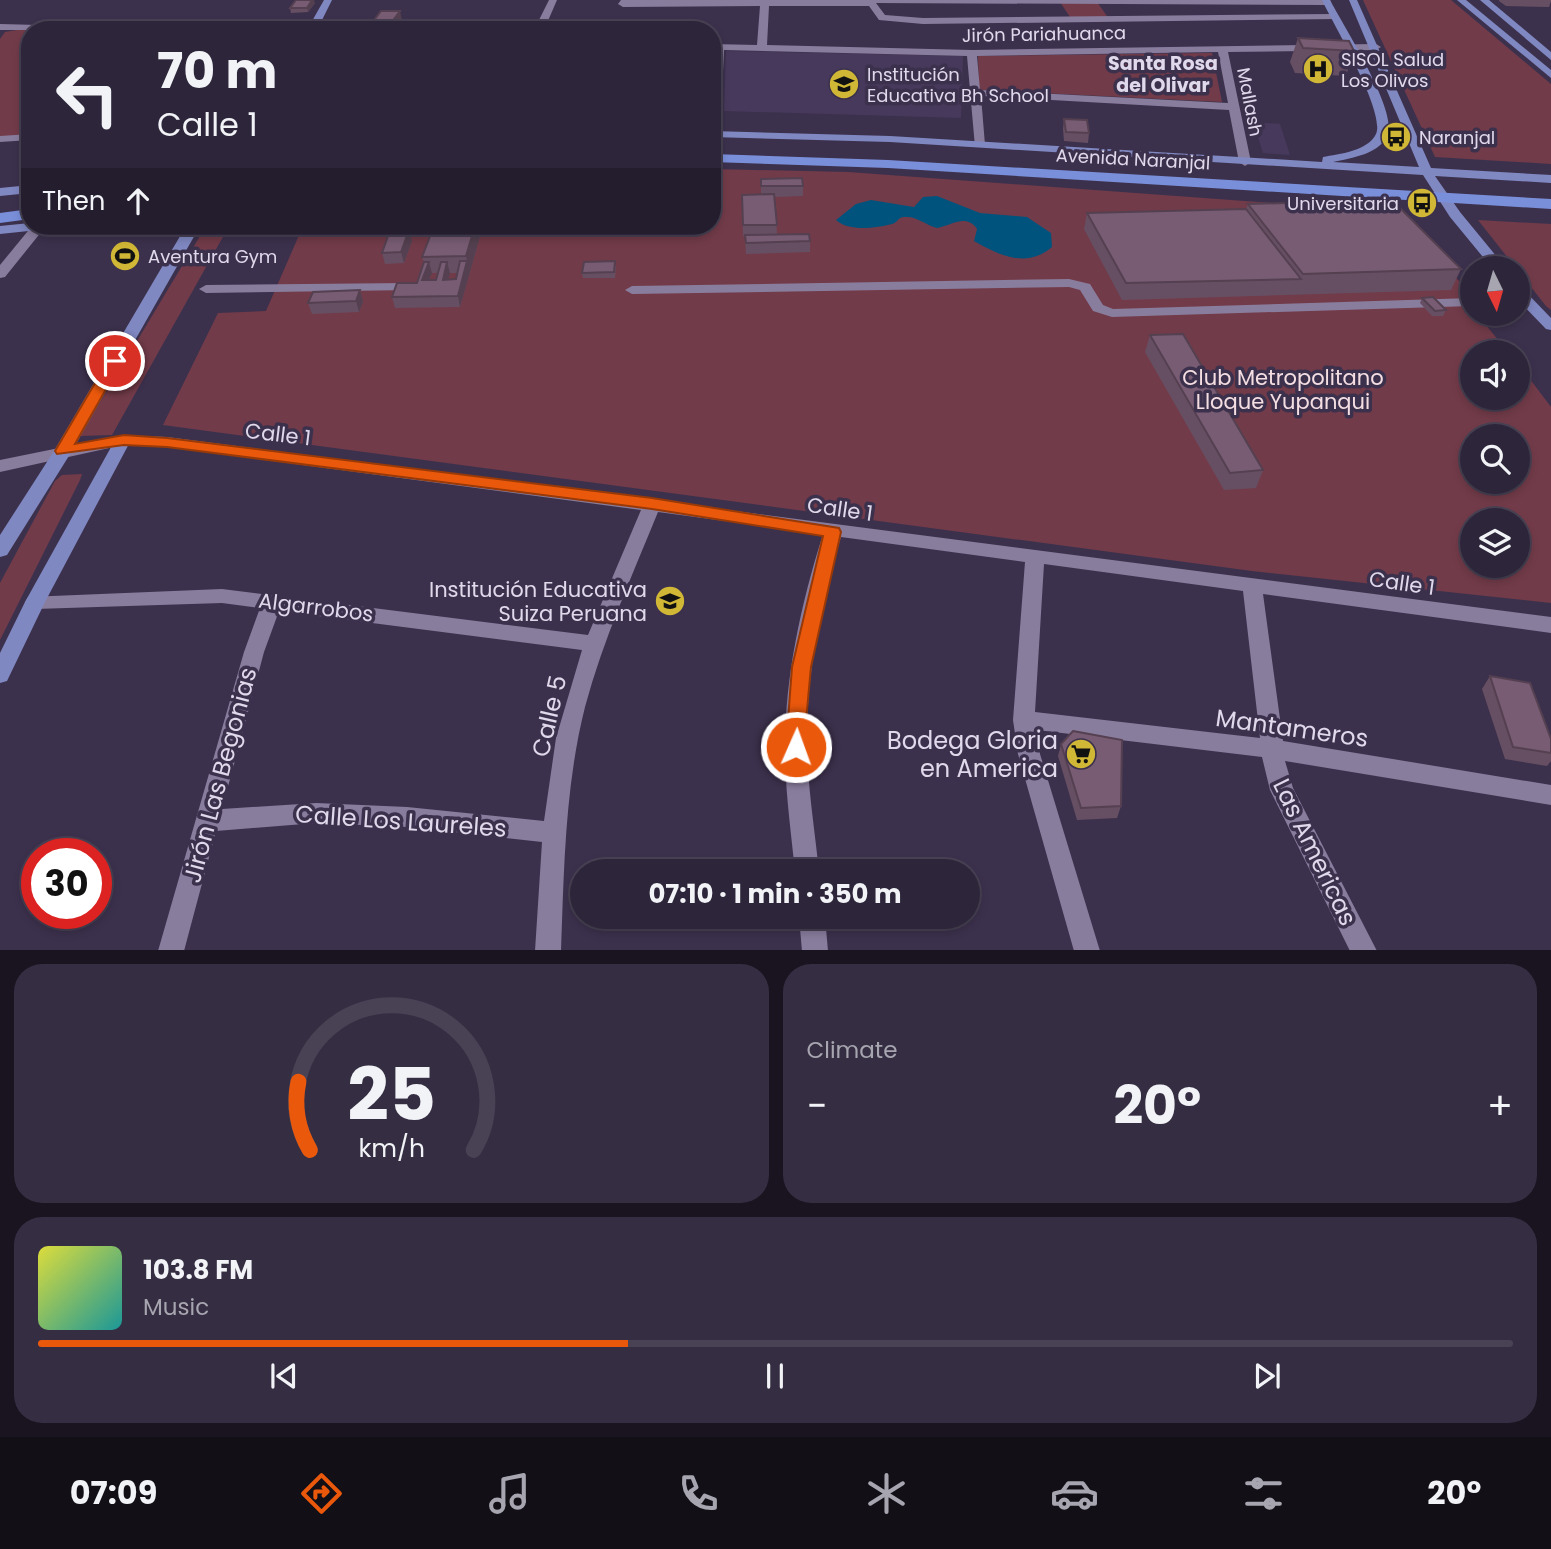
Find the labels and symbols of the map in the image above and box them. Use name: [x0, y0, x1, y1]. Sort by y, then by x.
street label: Jirón Pariahuanca: [962, 20, 1126, 48]
place label: SISOL Salud Los Olivos: [1341, 47, 1444, 93]
district label: Santa Rosa del Olivar: [1108, 50, 1218, 99]
hospital icon: SISOL Salud Los Olivos: [1301, 52, 1335, 86]
place label: Institución Educativa Bh School: [867, 62, 1049, 108]
street label: Mallash: [1231, 65, 1269, 139]
school or university icon: Institución Educativa Bh School: [827, 67, 861, 101]
bus stop icon: Naranjal: [1379, 120, 1413, 154]
place label: Naranjal: [1419, 125, 1495, 150]
street label: Avenida Naranjal: [1055, 142, 1211, 176]
bus stop icon: Universitaria: [1405, 186, 1439, 220]
place label: Universitaria: [1287, 191, 1399, 216]
sports icon: Aventura Gym: [108, 239, 142, 273]
place label: Aventura Gym: [148, 244, 277, 269]
north arrow: [1460, 256, 1530, 326]
pin: [85, 331, 145, 391]
park label: Club Metropolitano Lloque Yupanqui: [1182, 363, 1384, 416]
street label: Calle 1: [243, 416, 313, 452]
street label: Calle 1: [805, 490, 875, 528]
street label: Calle 1: [1367, 564, 1437, 602]
place label: Institución Educativa Suiza Peruana: [429, 575, 647, 628]
school or university icon: Institución Educativa Suiza Peruana: [653, 584, 687, 618]
street label: Algarrobos: [257, 586, 375, 628]
street label: Jirón Las Begonias: [175, 664, 265, 886]
street label: Calle 5: [524, 672, 574, 760]
street label: Mantameros: [1214, 701, 1370, 755]
position arrow: [759, 710, 833, 784]
place label: Bodega Gloria en America: [887, 724, 1058, 785]
supermarket icon: Bodega Gloria en America: [1064, 737, 1098, 771]
street label: Las Americas: [1265, 773, 1365, 931]
street label: Calle Los Laureles: [294, 797, 508, 845]
speed limit sign: 30: [21, 838, 112, 929]

